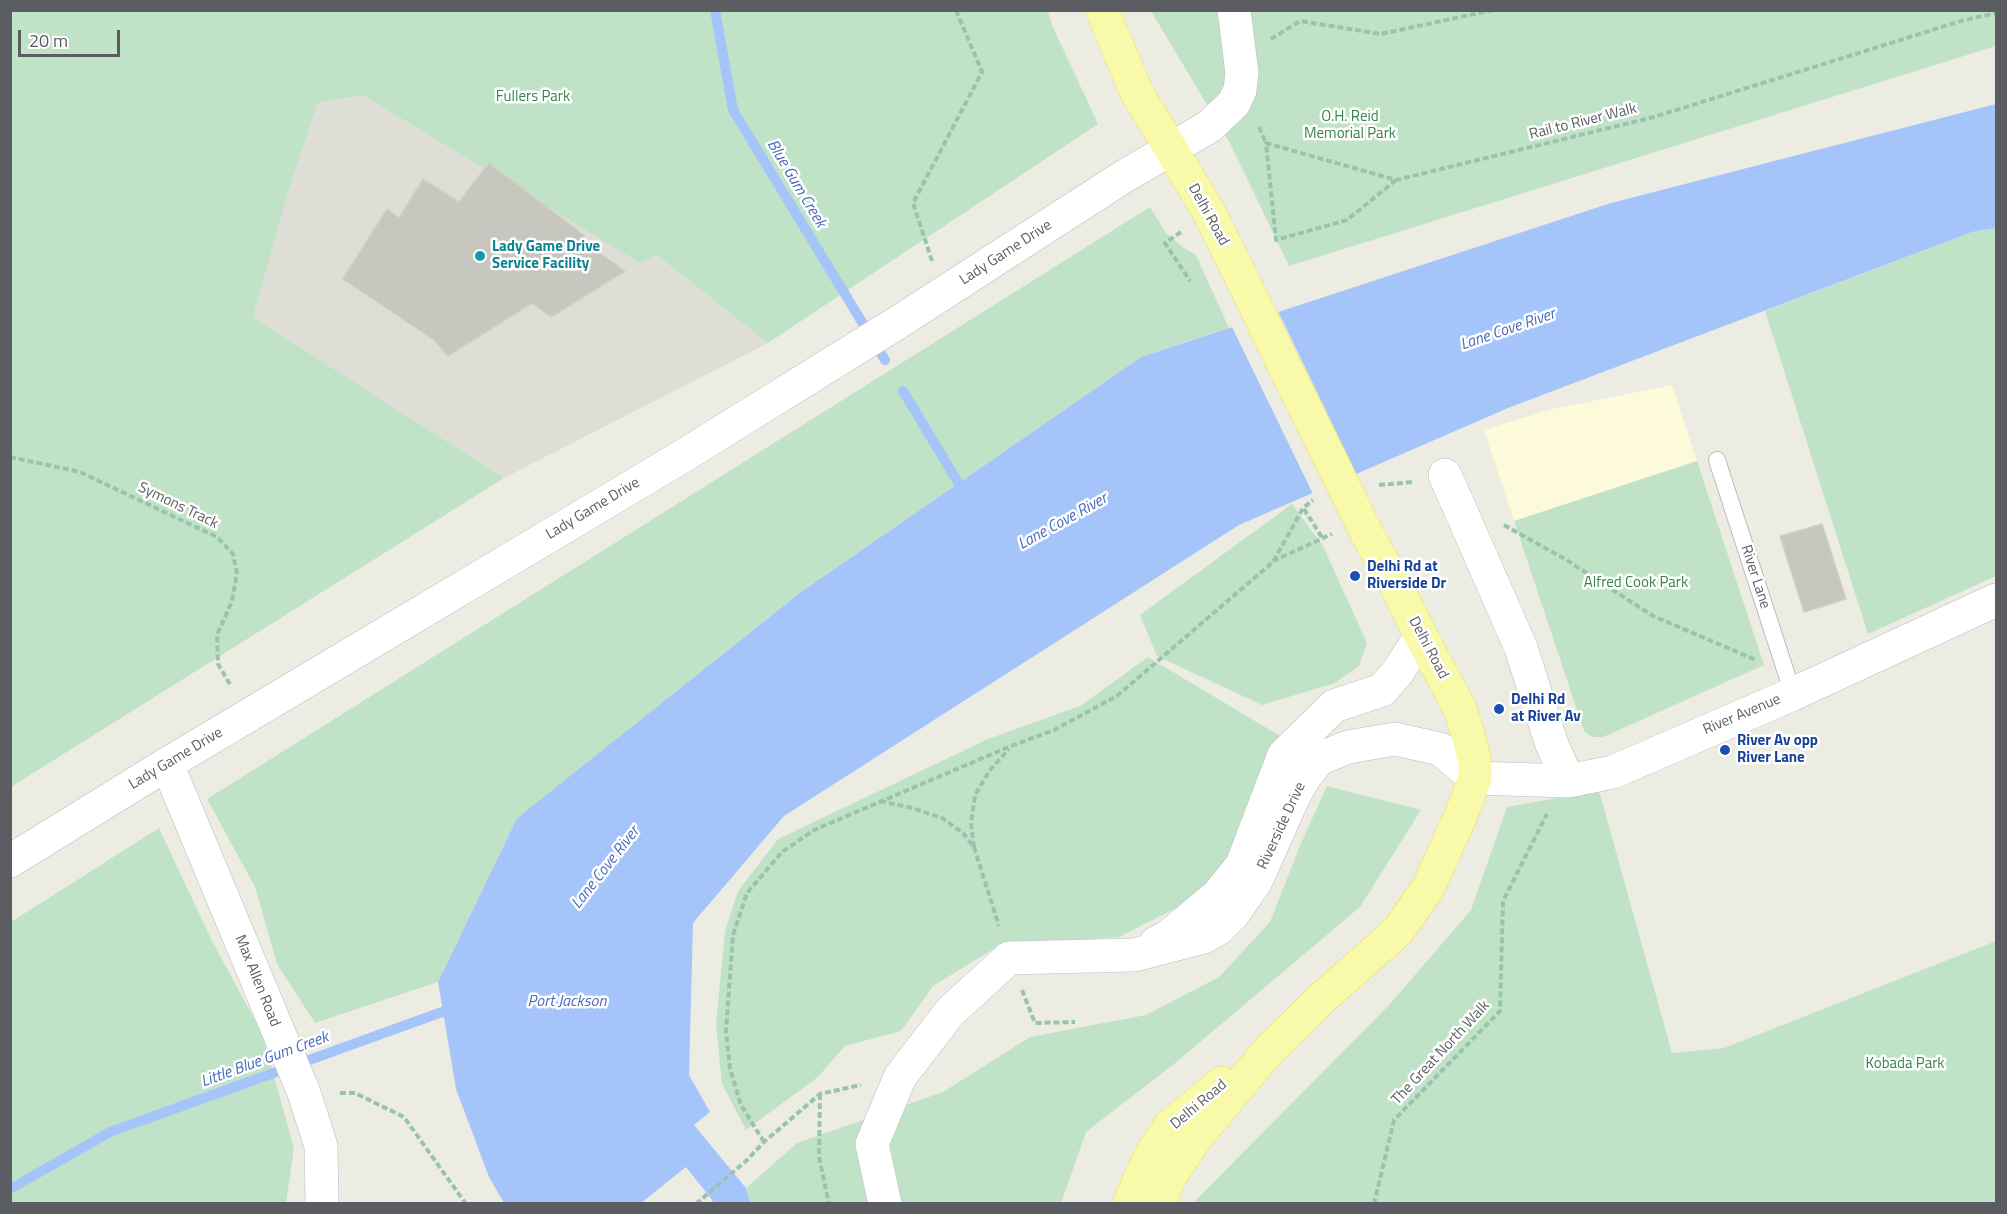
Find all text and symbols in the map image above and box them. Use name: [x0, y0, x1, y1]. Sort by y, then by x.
scale bar: [21, 18, 123, 56]
text: 20 m: [29, 27, 68, 54]
park label: Fullers Park: [496, 88, 570, 106]
street label: Rail to River Walk: [1527, 100, 1639, 144]
park label: O.H. Reid Memorial Park: [1304, 108, 1396, 143]
water label: Blue Gum Creek: [762, 136, 830, 232]
street label: Delhi Road: [1184, 181, 1232, 249]
street label: Lady Game Drive: [957, 217, 1055, 289]
place label: Lady Game Drive Service Facility: [492, 238, 600, 273]
marker: Lady Game Drive Service Facility: [473, 249, 487, 263]
water label: Lane Cove River: [1458, 305, 1558, 355]
street label: Lady Game Drive: [543, 474, 643, 544]
street label: Symons Track: [135, 479, 221, 533]
water label: Lane Cove River: [1015, 490, 1111, 554]
street label: River Lane: [1736, 543, 1774, 611]
place label: Delhi Rd at Riverside Dr: [1367, 558, 1446, 593]
marker: Delhi Rd at Riverside Dr: [1348, 569, 1362, 583]
park label: Alfred Cook Park: [1584, 574, 1688, 592]
street label: Delhi Road: [1404, 614, 1452, 682]
place label: Delhi Rd at River Av: [1511, 691, 1581, 726]
street label: River Avenue: [1700, 691, 1784, 739]
marker: Delhi Rd at River Av: [1492, 702, 1506, 716]
street label: Lady Game Drive: [126, 724, 226, 794]
place label: River Av opp River Lane: [1737, 732, 1818, 767]
marker: River Av opp River Lane: [1718, 743, 1732, 757]
street label: Riverside Drive: [1254, 779, 1310, 873]
water label: Lane Cove River: [568, 823, 644, 913]
street label: Max Allen Road: [230, 932, 284, 1030]
water label: Port Jackson: [528, 992, 606, 1012]
street label: The Great North Walk: [1388, 997, 1494, 1109]
water label: Little Blue Gum Creek: [199, 1028, 331, 1092]
park label: Kobada Park: [1865, 1055, 1945, 1073]
street label: Delhi Road: [1167, 1076, 1231, 1134]

